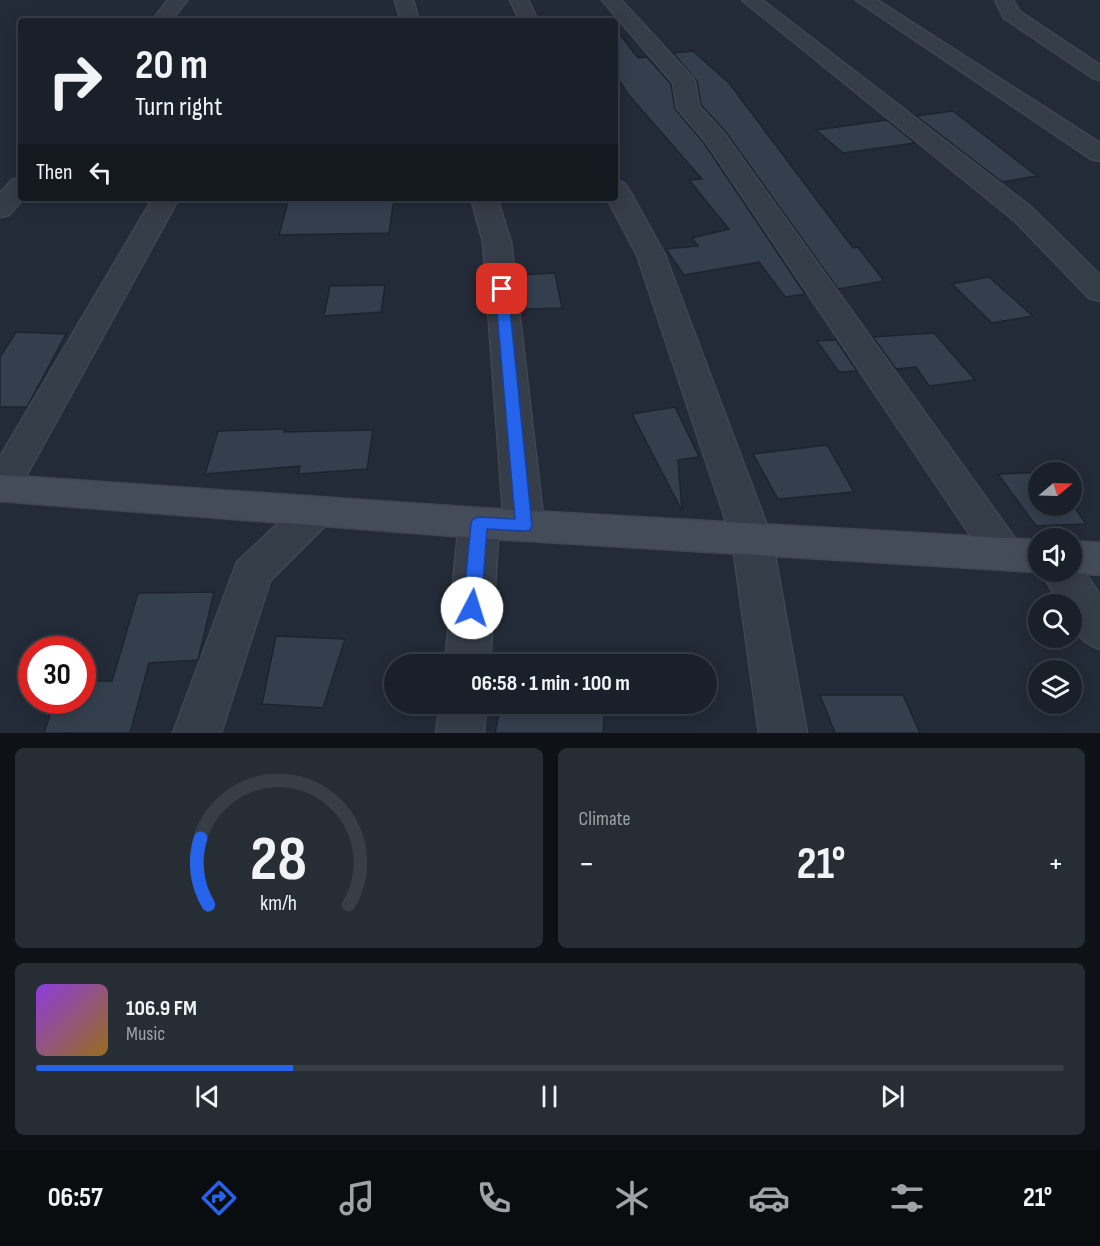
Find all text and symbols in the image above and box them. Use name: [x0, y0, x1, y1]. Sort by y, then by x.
text: 20 m: [135, 40, 208, 91]
icon: right: [36, 42, 114, 120]
text: Turn right: [135, 91, 222, 123]
icon: left: [84, 156, 117, 189]
text: Then: [36, 159, 72, 186]
pin: [476, 263, 527, 314]
icon: arrive: [485, 272, 518, 305]
north arrow: [1028, 462, 1082, 516]
map controls: [1028, 462, 1082, 714]
button: sound: [1028, 528, 1082, 582]
position arrow: [440, 576, 504, 640]
button: search: [1028, 594, 1082, 648]
speed limit sign: 30: [18, 636, 96, 714]
button: layers: [1028, 660, 1082, 714]
text: 06:58 · 1 min · 100 m: [471, 670, 630, 697]
text: Climate: [579, 807, 631, 831]
text: 28: [250, 823, 307, 898]
text: 21°: [797, 837, 846, 892]
text: −: [579, 844, 595, 884]
text: +: [1048, 844, 1064, 884]
text: km/h: [260, 891, 297, 916]
text: 106.9 FM: [126, 995, 197, 1022]
text: Music: [126, 1022, 165, 1046]
icon: previous: [191, 1080, 224, 1113]
icon: pause: [533, 1080, 566, 1113]
icon: next: [876, 1080, 909, 1113]
icon: directions: [198, 1177, 240, 1219]
icon: music: [336, 1177, 378, 1219]
icon: phone: [473, 1177, 515, 1219]
icon: climate: [611, 1177, 653, 1219]
icon: car: [748, 1177, 790, 1219]
icon: filters: [886, 1177, 928, 1219]
text: 06:57: [48, 1182, 103, 1214]
text: 21°: [1023, 1182, 1052, 1214]

